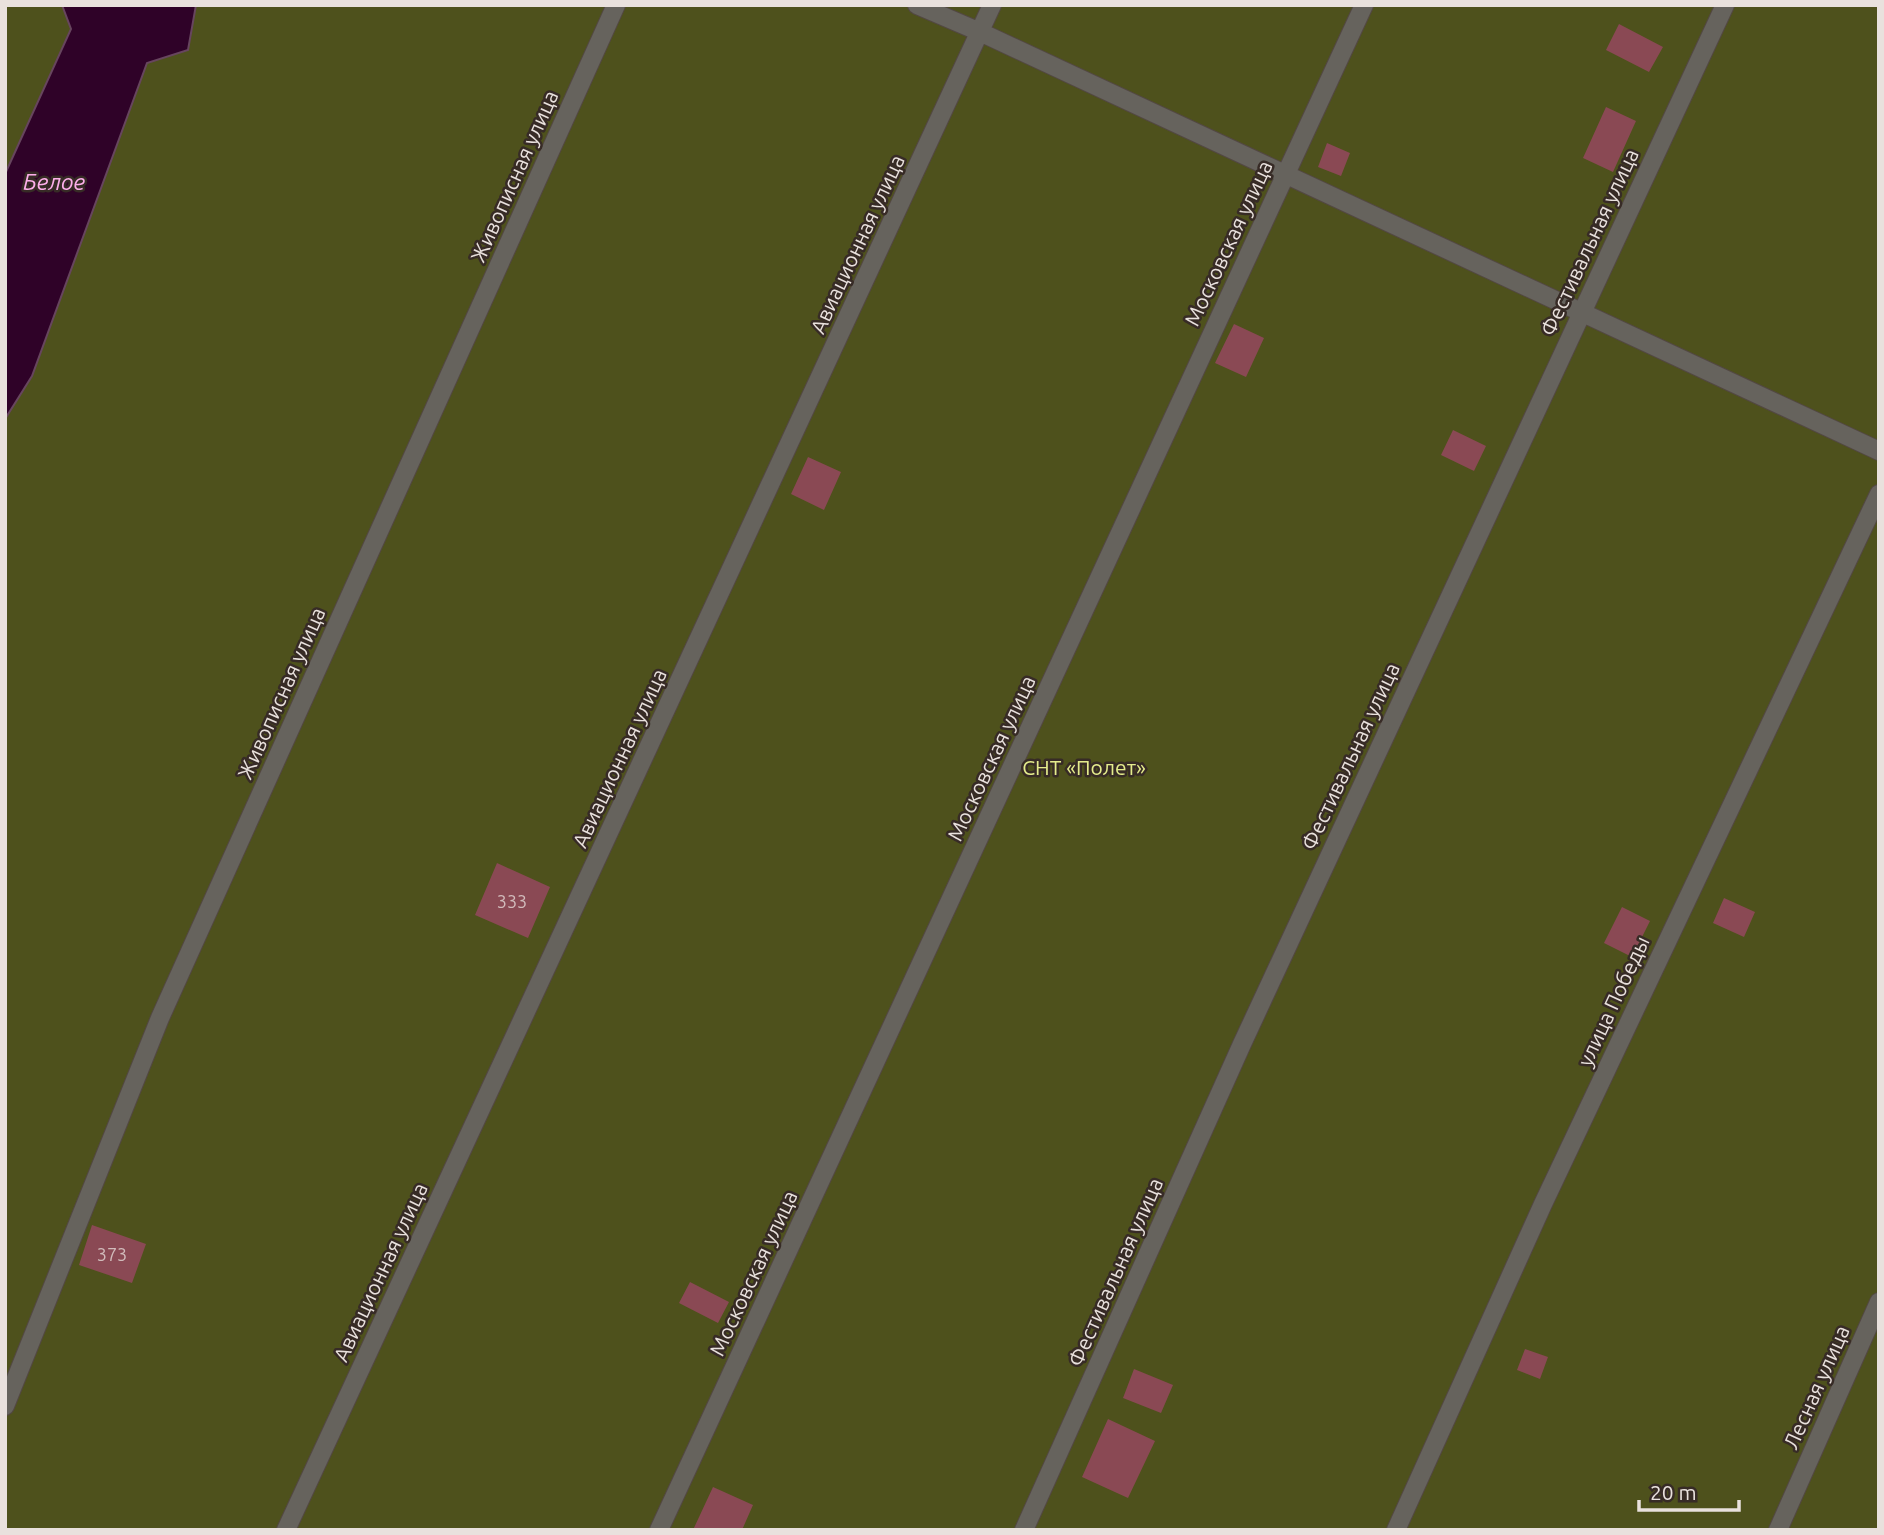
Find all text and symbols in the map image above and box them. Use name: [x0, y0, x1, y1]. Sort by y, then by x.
street label: Живописная улица: [465, 86, 563, 266]
street label: Фестивальная улица: [1535, 145, 1643, 339]
street label: Авиационная улица: [805, 151, 909, 337]
street label: Московская улица: [1179, 157, 1277, 329]
water label: Белое: [23, 169, 85, 194]
street label: Живописная улица: [232, 603, 330, 783]
street label: Фестивальная улица: [1296, 659, 1404, 853]
street label: Авиационная улица: [567, 665, 671, 851]
street label: Московская улица: [942, 672, 1040, 844]
park label: СНТ «Полет»: [1022, 755, 1146, 779]
house number: 333: [497, 891, 527, 911]
street label: улица Победы: [1572, 932, 1654, 1070]
street label: Фестивальная улица: [1063, 1174, 1167, 1370]
street label: Авиационная улица: [328, 1179, 432, 1365]
street label: Московская улица: [704, 1187, 802, 1359]
house number: 373: [97, 1244, 127, 1264]
street label: Лесная улица: [1778, 1322, 1854, 1452]
scale bar: [1639, 1468, 1739, 1512]
text: 20 m: [1650, 1480, 1697, 1504]

